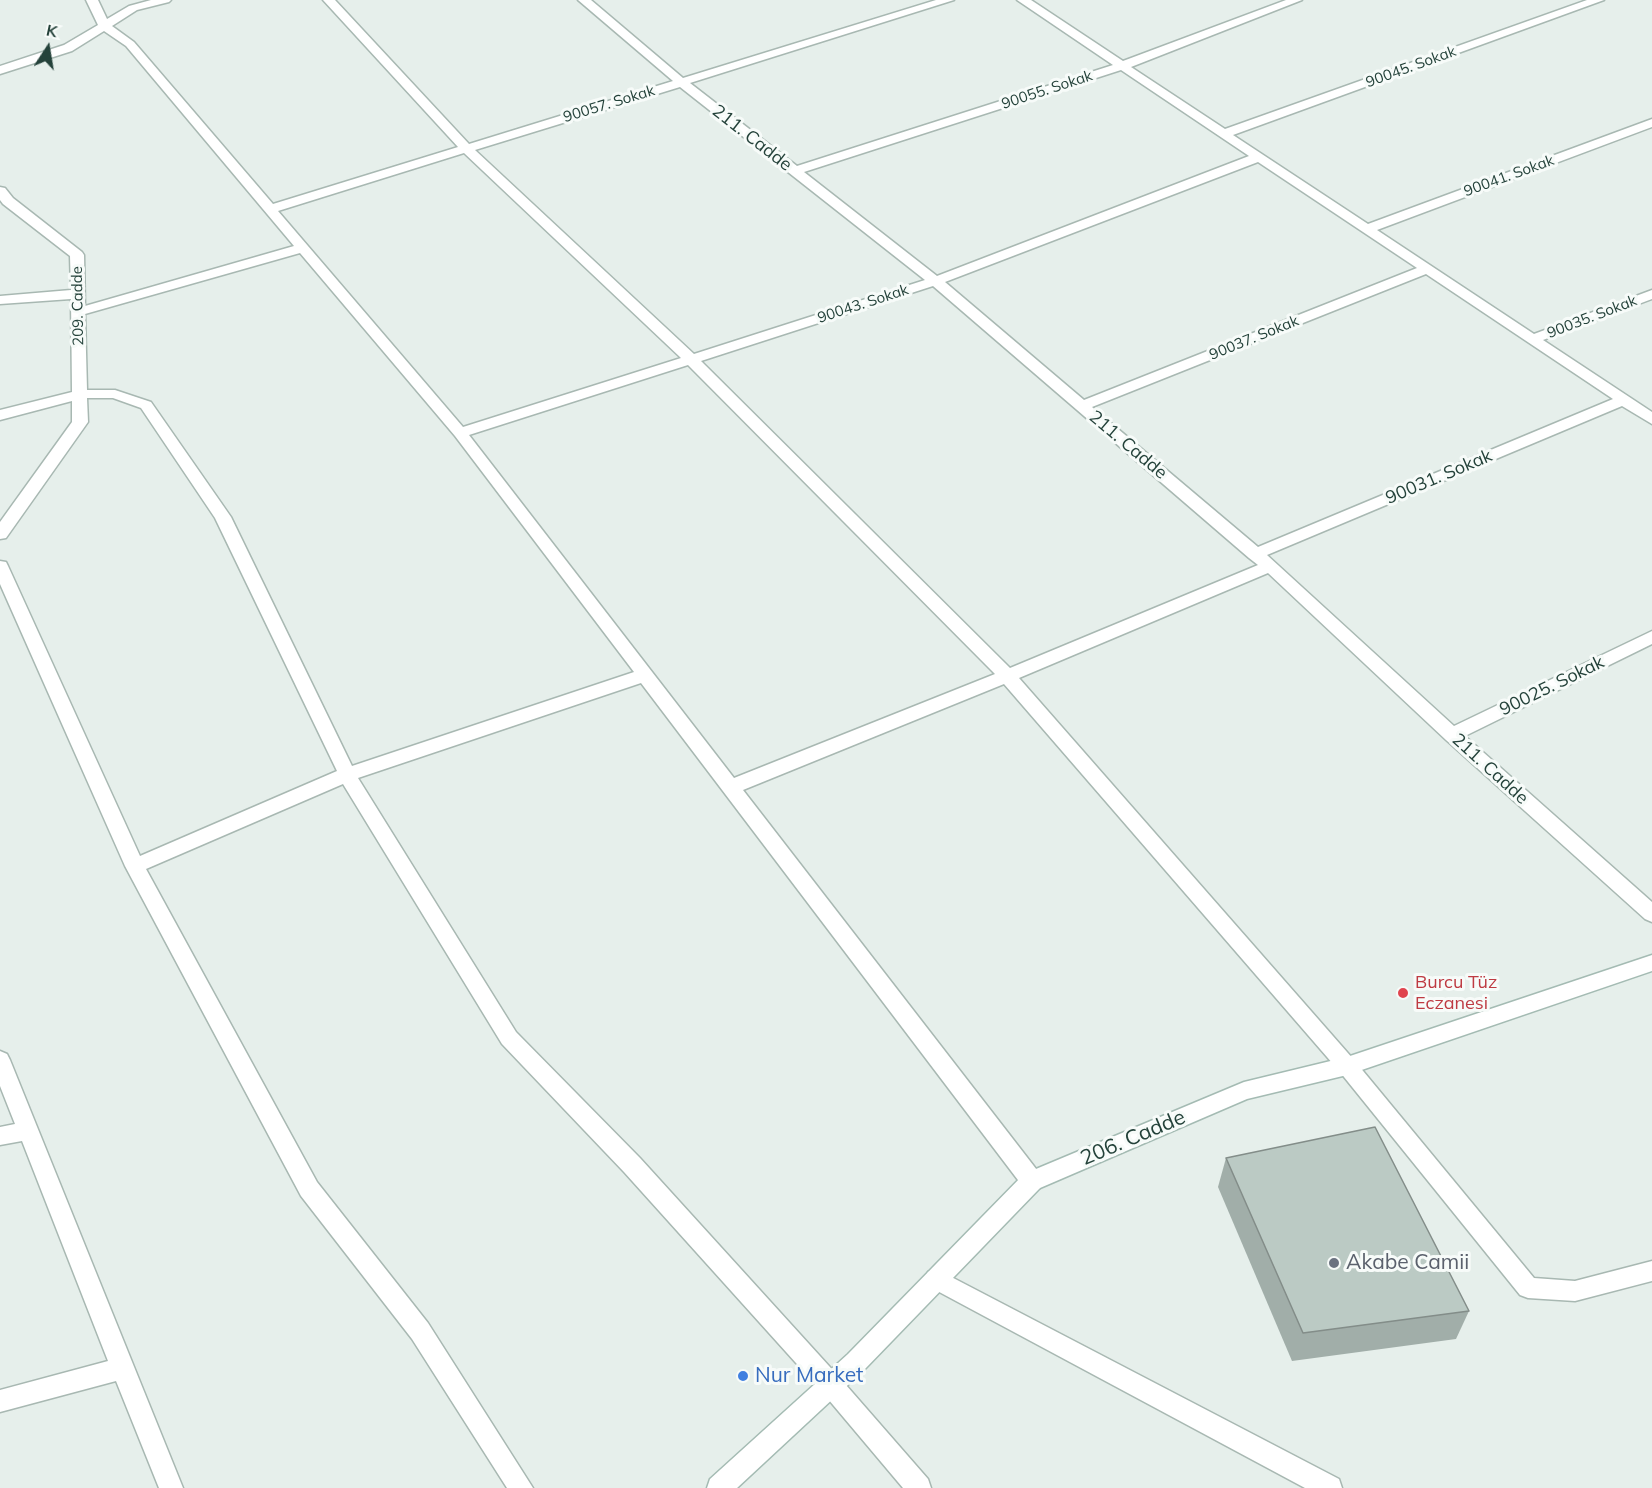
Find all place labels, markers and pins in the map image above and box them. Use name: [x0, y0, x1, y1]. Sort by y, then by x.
place label: Burcu Tüz Eczanesi: [1415, 972, 1497, 1014]
marker: Burcu Tüz Eczanesi: [1396, 986, 1410, 1000]
place label: Akabe Camii: [1346, 1250, 1469, 1276]
marker: Akabe Camii: [1327, 1256, 1341, 1270]
place label: Nur Market: [755, 1363, 863, 1389]
marker: Nur Market: [736, 1369, 750, 1383]

